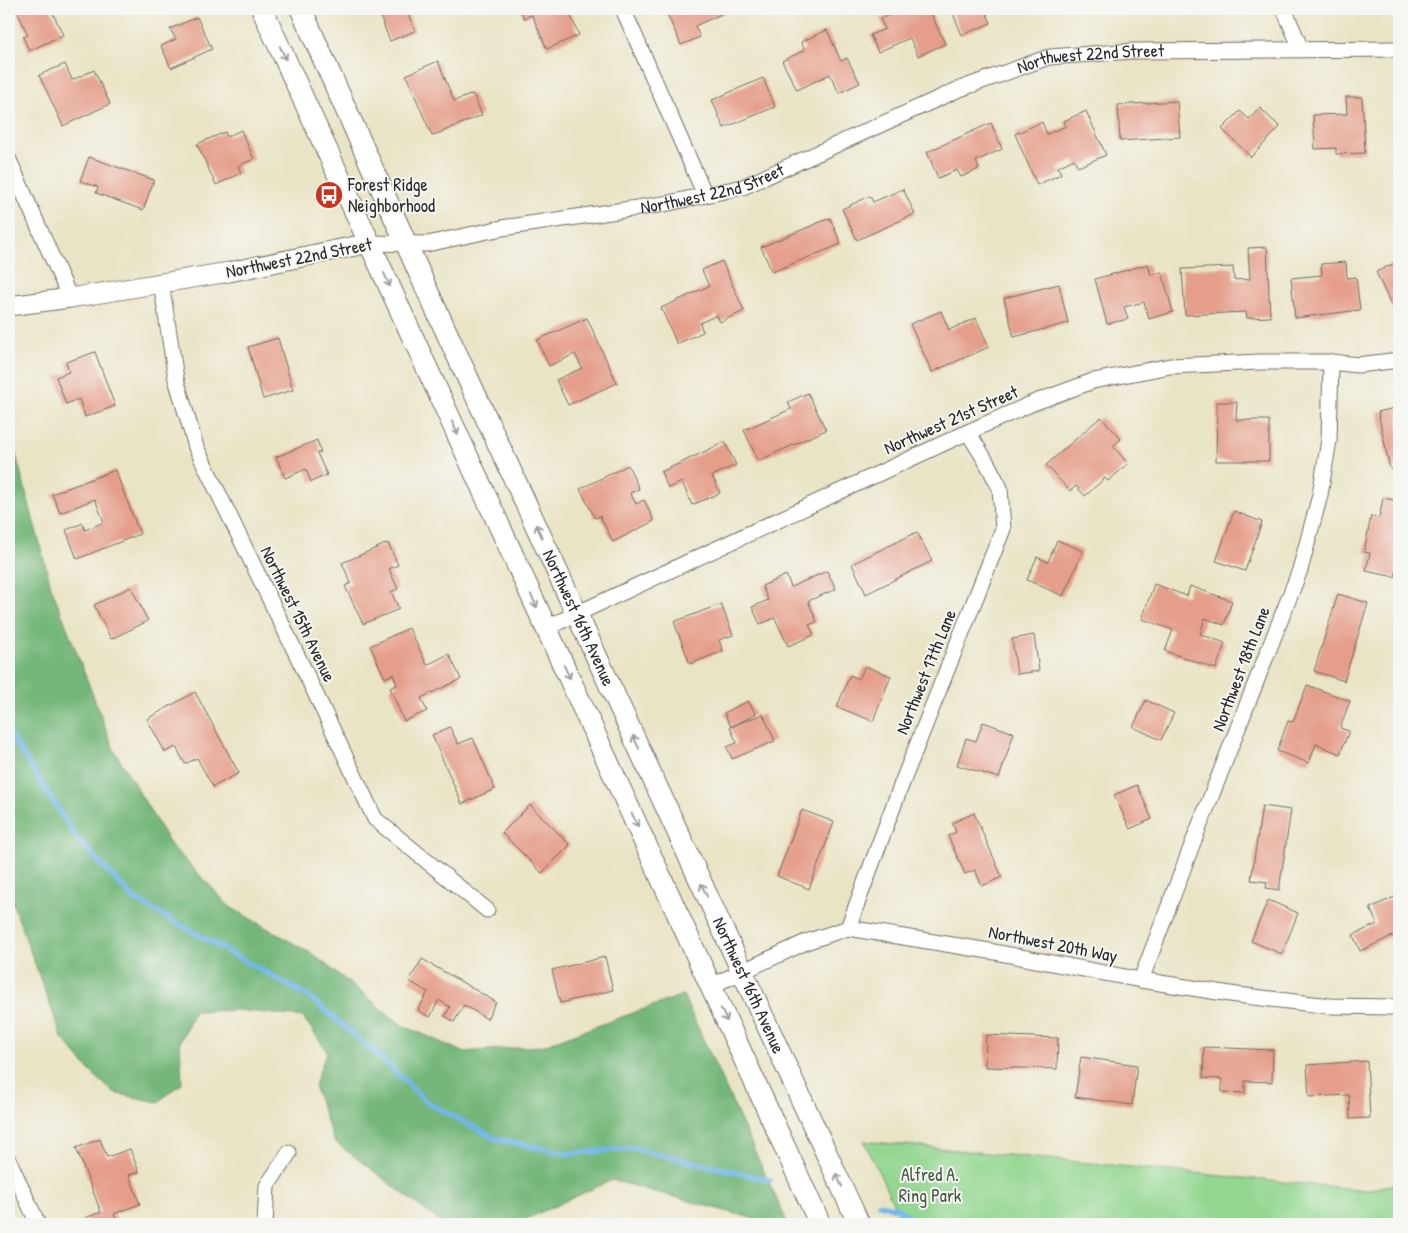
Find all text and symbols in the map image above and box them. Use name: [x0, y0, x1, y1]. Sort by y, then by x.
street label: Northwest 22nd Street: [1013, 38, 1165, 80]
one-way arrow: [278, 45, 288, 60]
street label: Northwest 22nd Street: [639, 157, 789, 219]
place label: Forest Ridge Neighborhood: [347, 172, 435, 218]
bus stop icon: Forest Ridge Neighborhood: [314, 180, 344, 210]
street label: Northwest 22nd Street: [224, 231, 375, 284]
one-way arrow: [382, 272, 392, 287]
street label: Northwest 21st Street: [880, 378, 1023, 460]
one-way arrow: [450, 420, 460, 435]
one-way arrow: [533, 524, 543, 539]
street label: Northwest 15th Avenue: [255, 542, 342, 686]
street label: Northwest 16th Avenue: [537, 545, 621, 690]
one-way arrow: [530, 593, 539, 608]
street label: Northwest 18th Lane: [1205, 603, 1276, 735]
street label: Northwest 17th Lane: [889, 606, 962, 738]
one-way arrow: [562, 664, 572, 679]
one-way arrow: [631, 735, 641, 750]
one-way arrow: [630, 812, 640, 827]
one-way arrow: [699, 883, 708, 898]
street label: Northwest 16th Avenue: [707, 913, 791, 1057]
street label: Northwest 20th Way: [987, 919, 1120, 968]
one-way arrow: [720, 1007, 730, 1022]
park label: Alfred A. Ring Park: [899, 1162, 962, 1208]
one-way arrow: [833, 1173, 843, 1188]

